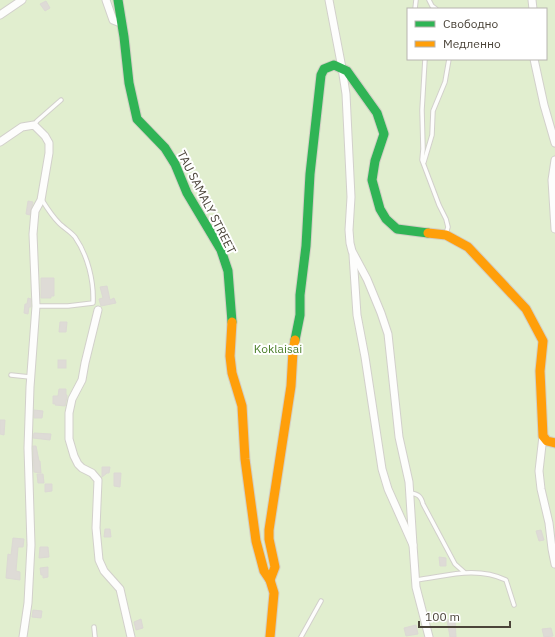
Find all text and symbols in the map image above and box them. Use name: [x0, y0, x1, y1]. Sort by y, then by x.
legend: [407, 8, 547, 60]
text: Свободно: [443, 16, 499, 31]
text: Медленно: [443, 36, 501, 51]
street label: TAU SAMALY STREET: [174, 148, 240, 256]
park label: Koklaisai: [254, 341, 302, 356]
scale bar: [419, 603, 510, 629]
text: 100 m: [425, 609, 460, 624]

